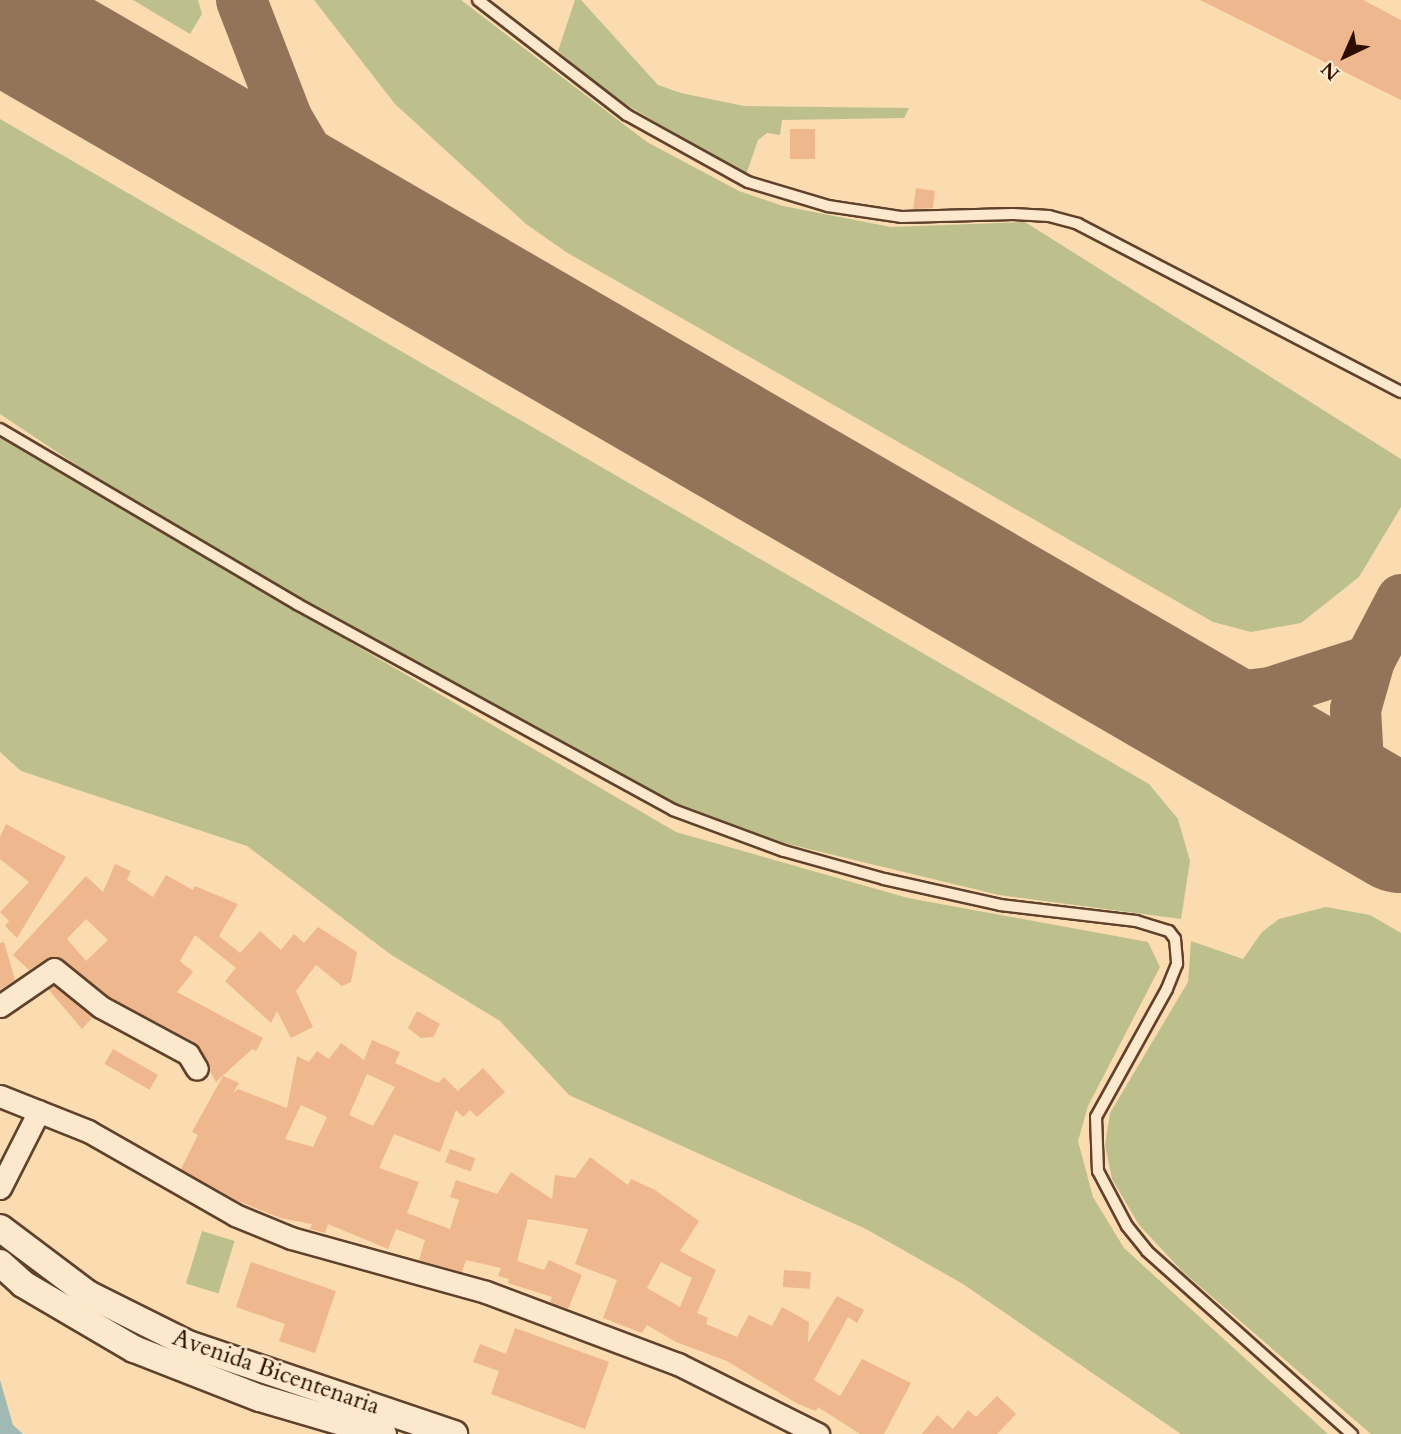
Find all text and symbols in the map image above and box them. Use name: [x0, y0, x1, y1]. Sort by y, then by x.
north arrow: [1310, 21, 1380, 91]
text: N: [1315, 56, 1345, 86]
street label: Avenida Bicentenaria: [169, 1323, 383, 1421]

